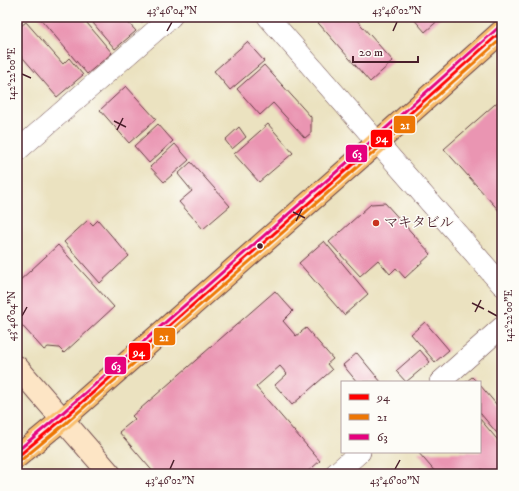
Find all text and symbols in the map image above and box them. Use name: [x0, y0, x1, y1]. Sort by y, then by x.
text: 43°46'04"N: [147, 5, 197, 17]
text: 43°46'02"N: [372, 5, 422, 17]
scale bar: [353, 38, 418, 64]
text: 20 m: [359, 45, 383, 60]
text: 142°22'00"E: [6, 48, 18, 100]
line badge: 21: [393, 115, 416, 134]
text: 21: [400, 119, 410, 133]
line badge: 94: [370, 129, 393, 148]
text: 94: [375, 132, 389, 146]
line badge: 63: [345, 144, 368, 163]
text: 63: [352, 148, 362, 162]
place label: マキタビル: [384, 214, 454, 232]
marker: マキタビル: [371, 218, 381, 228]
unlabelled marker: [255, 241, 265, 251]
text: 142°22'00"E: [503, 290, 515, 342]
text: 43°46'04"N: [6, 291, 18, 341]
line badge: 21: [153, 327, 176, 346]
text: 21: [159, 331, 169, 345]
line badge: 94: [128, 342, 151, 361]
text: 94: [132, 346, 146, 360]
line badge: 63: [104, 356, 127, 375]
text: 63: [111, 360, 121, 374]
legend: [341, 381, 481, 453]
text: 94: [376, 390, 391, 405]
text: 21: [377, 410, 387, 425]
text: 63: [377, 430, 388, 445]
text: 43°46'02"N: [145, 475, 195, 487]
text: 43°46'00"N: [370, 475, 420, 487]

